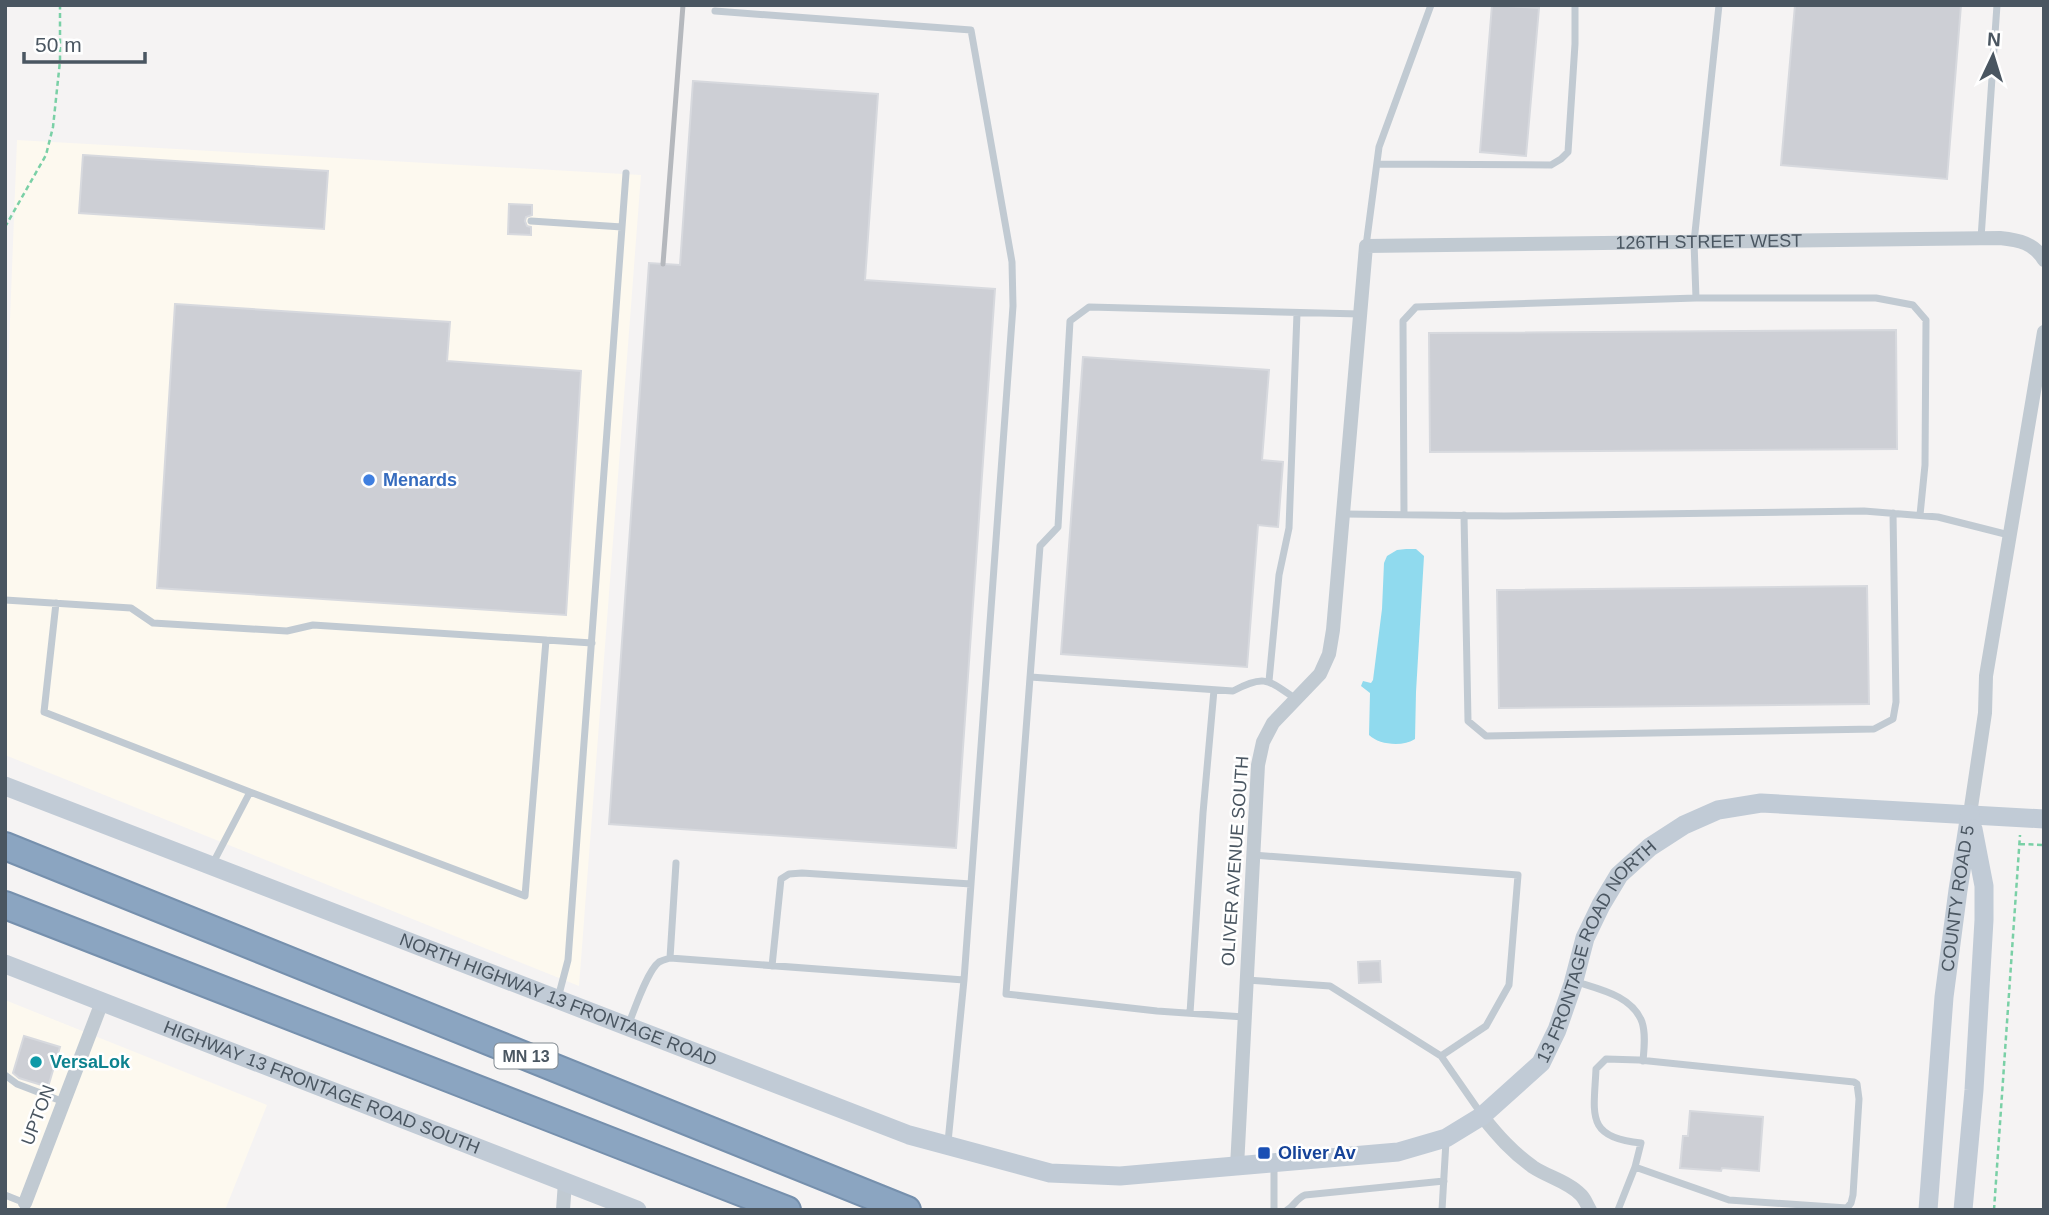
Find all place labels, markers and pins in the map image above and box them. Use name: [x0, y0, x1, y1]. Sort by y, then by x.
place label: Menards: [383, 470, 457, 490]
marker: Menards: [361, 472, 377, 488]
place label: VersaLok: [50, 1052, 131, 1072]
marker: VersaLok: [28, 1054, 44, 1070]
place label: Oliver Av: [1278, 1143, 1356, 1163]
marker: Oliver Av: [1256, 1145, 1272, 1161]

